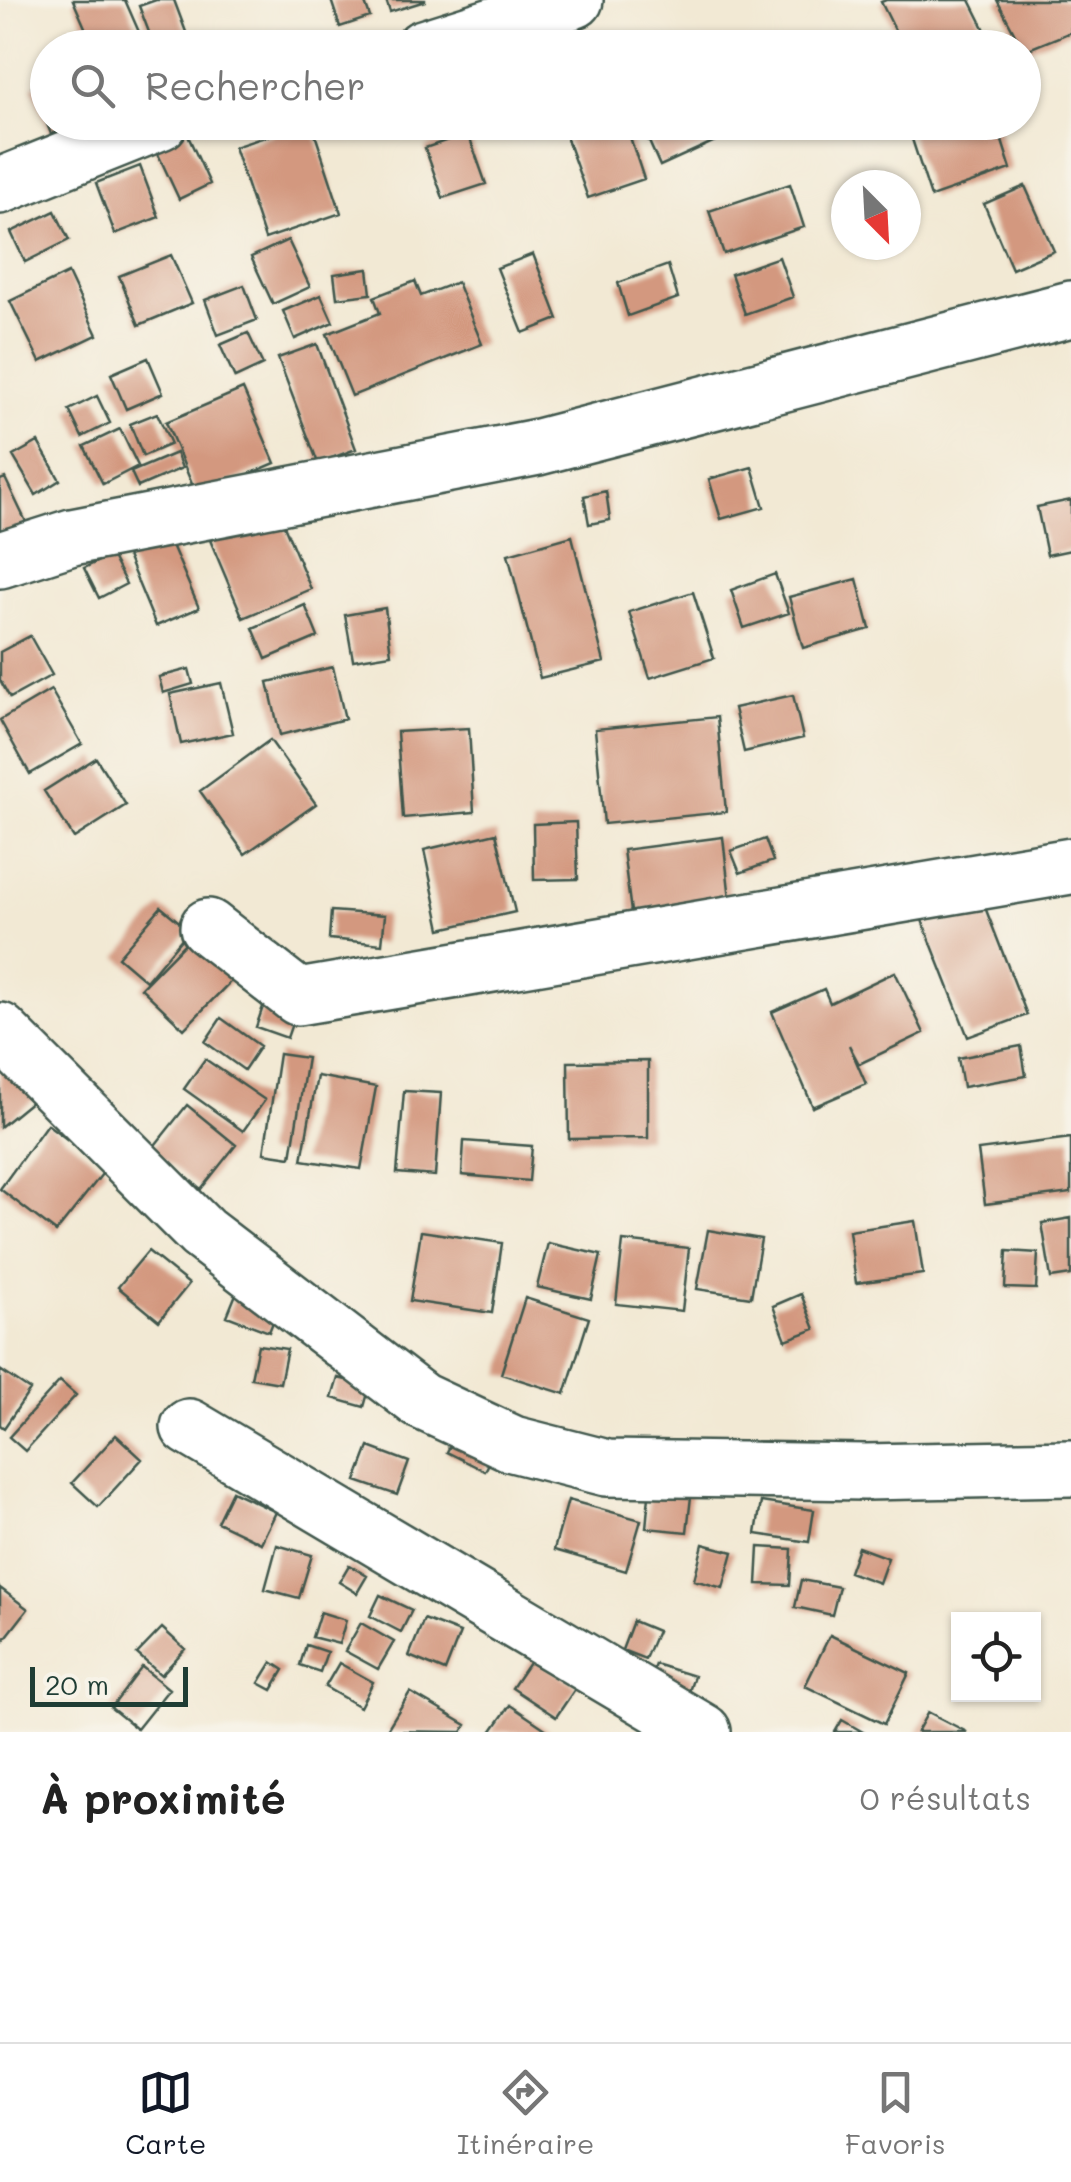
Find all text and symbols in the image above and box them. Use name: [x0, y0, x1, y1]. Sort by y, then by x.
search box: [30, 30, 1041, 140]
icon: search: [65, 58, 120, 113]
text: Rechercher: [145, 60, 366, 110]
north arrow: [831, 170, 921, 260]
map controls: [951, 1612, 1041, 1702]
button: locate: [951, 1612, 1041, 1702]
scale bar: [30, 1662, 188, 1706]
text: 20 m: [45, 1666, 109, 1702]
text: À proximité: [40, 1770, 286, 1825]
text: 0 résultats: [860, 1776, 1031, 1818]
tab: Carte: [125, 2065, 206, 2161]
tab: Itinéraire: [457, 2065, 594, 2161]
tab: Favoris: [845, 2065, 946, 2161]

